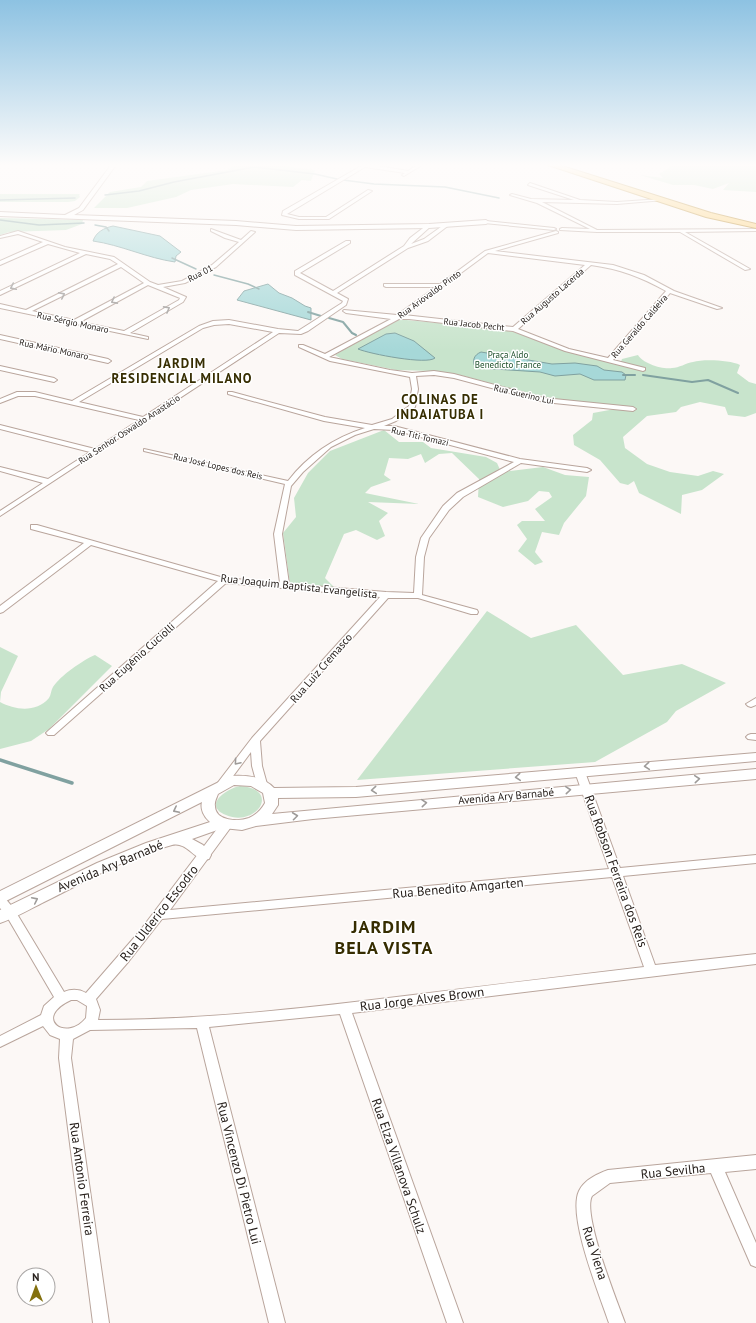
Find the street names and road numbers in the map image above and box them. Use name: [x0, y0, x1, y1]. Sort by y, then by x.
street label: Rua 01: [186, 262, 215, 284]
street label: Rua Augusto Lacerda: [518, 266, 586, 326]
street label: Rua Ariovaldo Pinto: [395, 267, 463, 321]
street label: Rua Geraldo Caldeira: [608, 292, 670, 360]
street label: Rua Sérgio Monaro: [36, 309, 110, 335]
street label: Rua Jacob Pecht: [443, 315, 505, 333]
street label: Rua Mário Monaro: [18, 336, 90, 362]
street label: Rua Guerino Lui: [493, 382, 555, 406]
street label: Rua Senhor Oswaldo Anastácio: [76, 392, 182, 466]
street label: Rua Titi Tomazi: [390, 424, 450, 448]
street label: Rua José Lopes dos Reis: [172, 450, 264, 482]
street label: Rua Joaquim Baptista Evangelista: [220, 571, 378, 601]
street label: Rua Eugênio Cuciolli: [96, 619, 178, 695]
street label: Rua Luiz Cremasco: [287, 630, 355, 706]
street label: Avenida Ary Barnabé: [457, 785, 555, 807]
street label: Rua Robson Ferreira dos Reis: [581, 793, 651, 949]
street label: Avenida Ary Barnabé: [54, 836, 166, 896]
street label: Rua Ulderico Escodro: [116, 861, 202, 965]
street label: Rua Benedito Amgarten: [392, 874, 524, 902]
street label: Rua Jorge Alves Brown: [359, 983, 485, 1015]
street label: Rua Elza Villanova Schulz: [368, 1096, 430, 1236]
street label: Rua Vincenzo Di Pietro Lui: [213, 1100, 265, 1246]
street label: Rua Antonio Ferreira: [66, 1121, 98, 1237]
street label: Rua Sevilha: [640, 1159, 706, 1183]
street label: Rua Viena: [578, 1224, 612, 1282]

